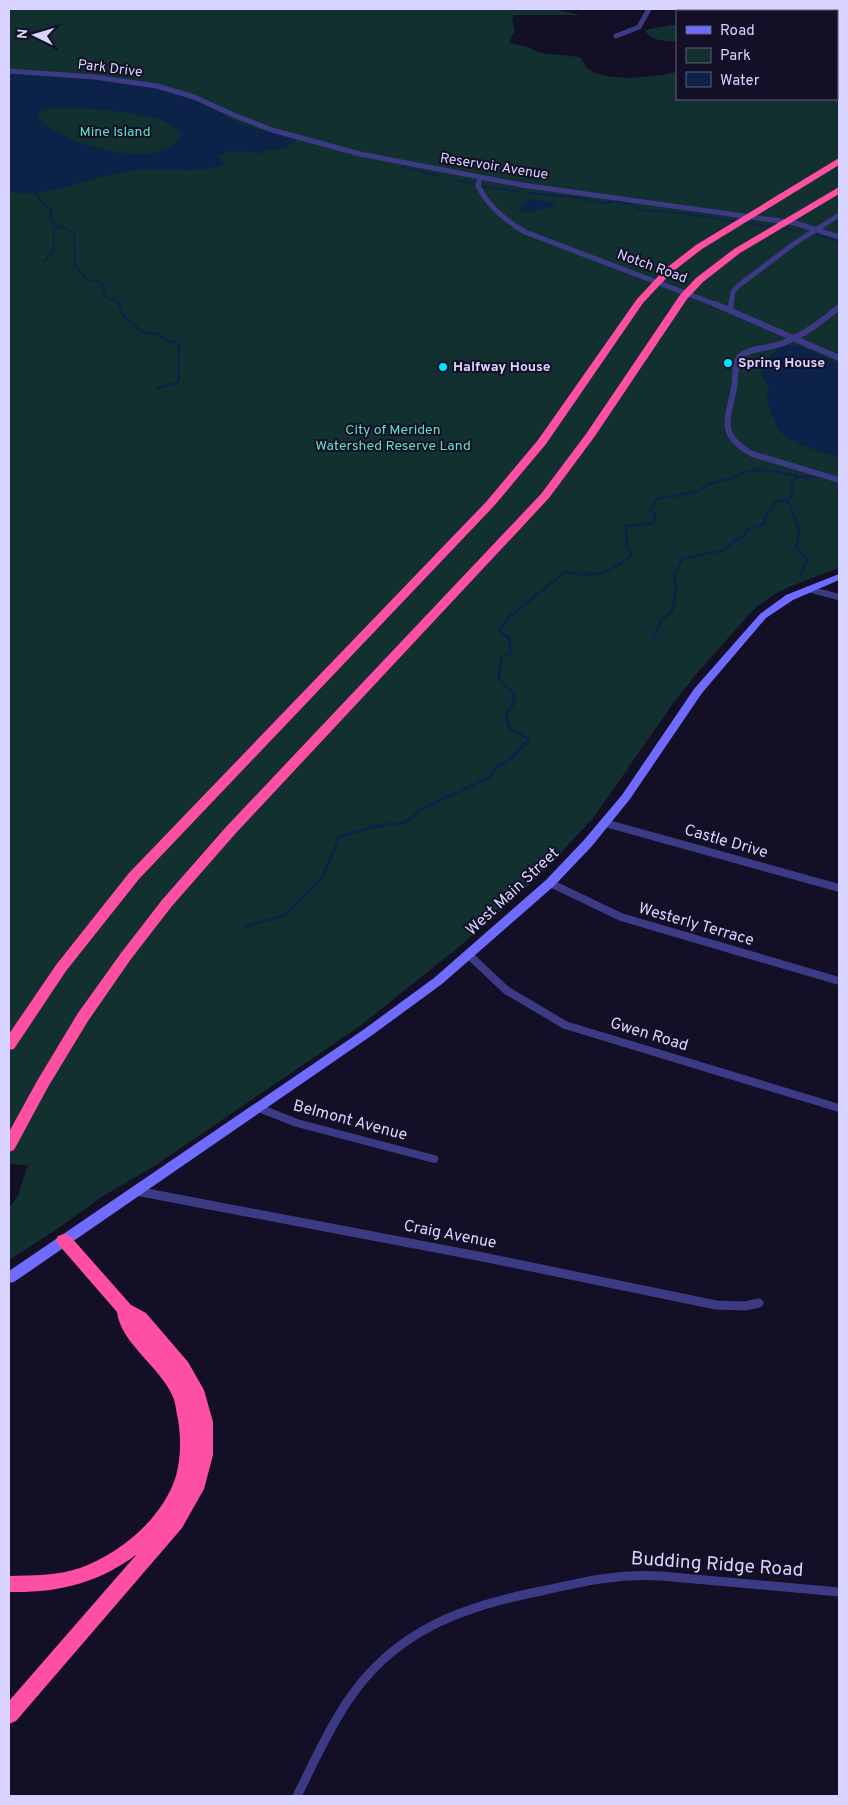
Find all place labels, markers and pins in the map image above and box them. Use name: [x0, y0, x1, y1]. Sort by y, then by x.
place label: Spring House: [738, 355, 825, 372]
marker: Spring House: [722, 357, 734, 369]
place label: Halfway House: [453, 359, 551, 376]
marker: Halfway House: [437, 361, 449, 373]

